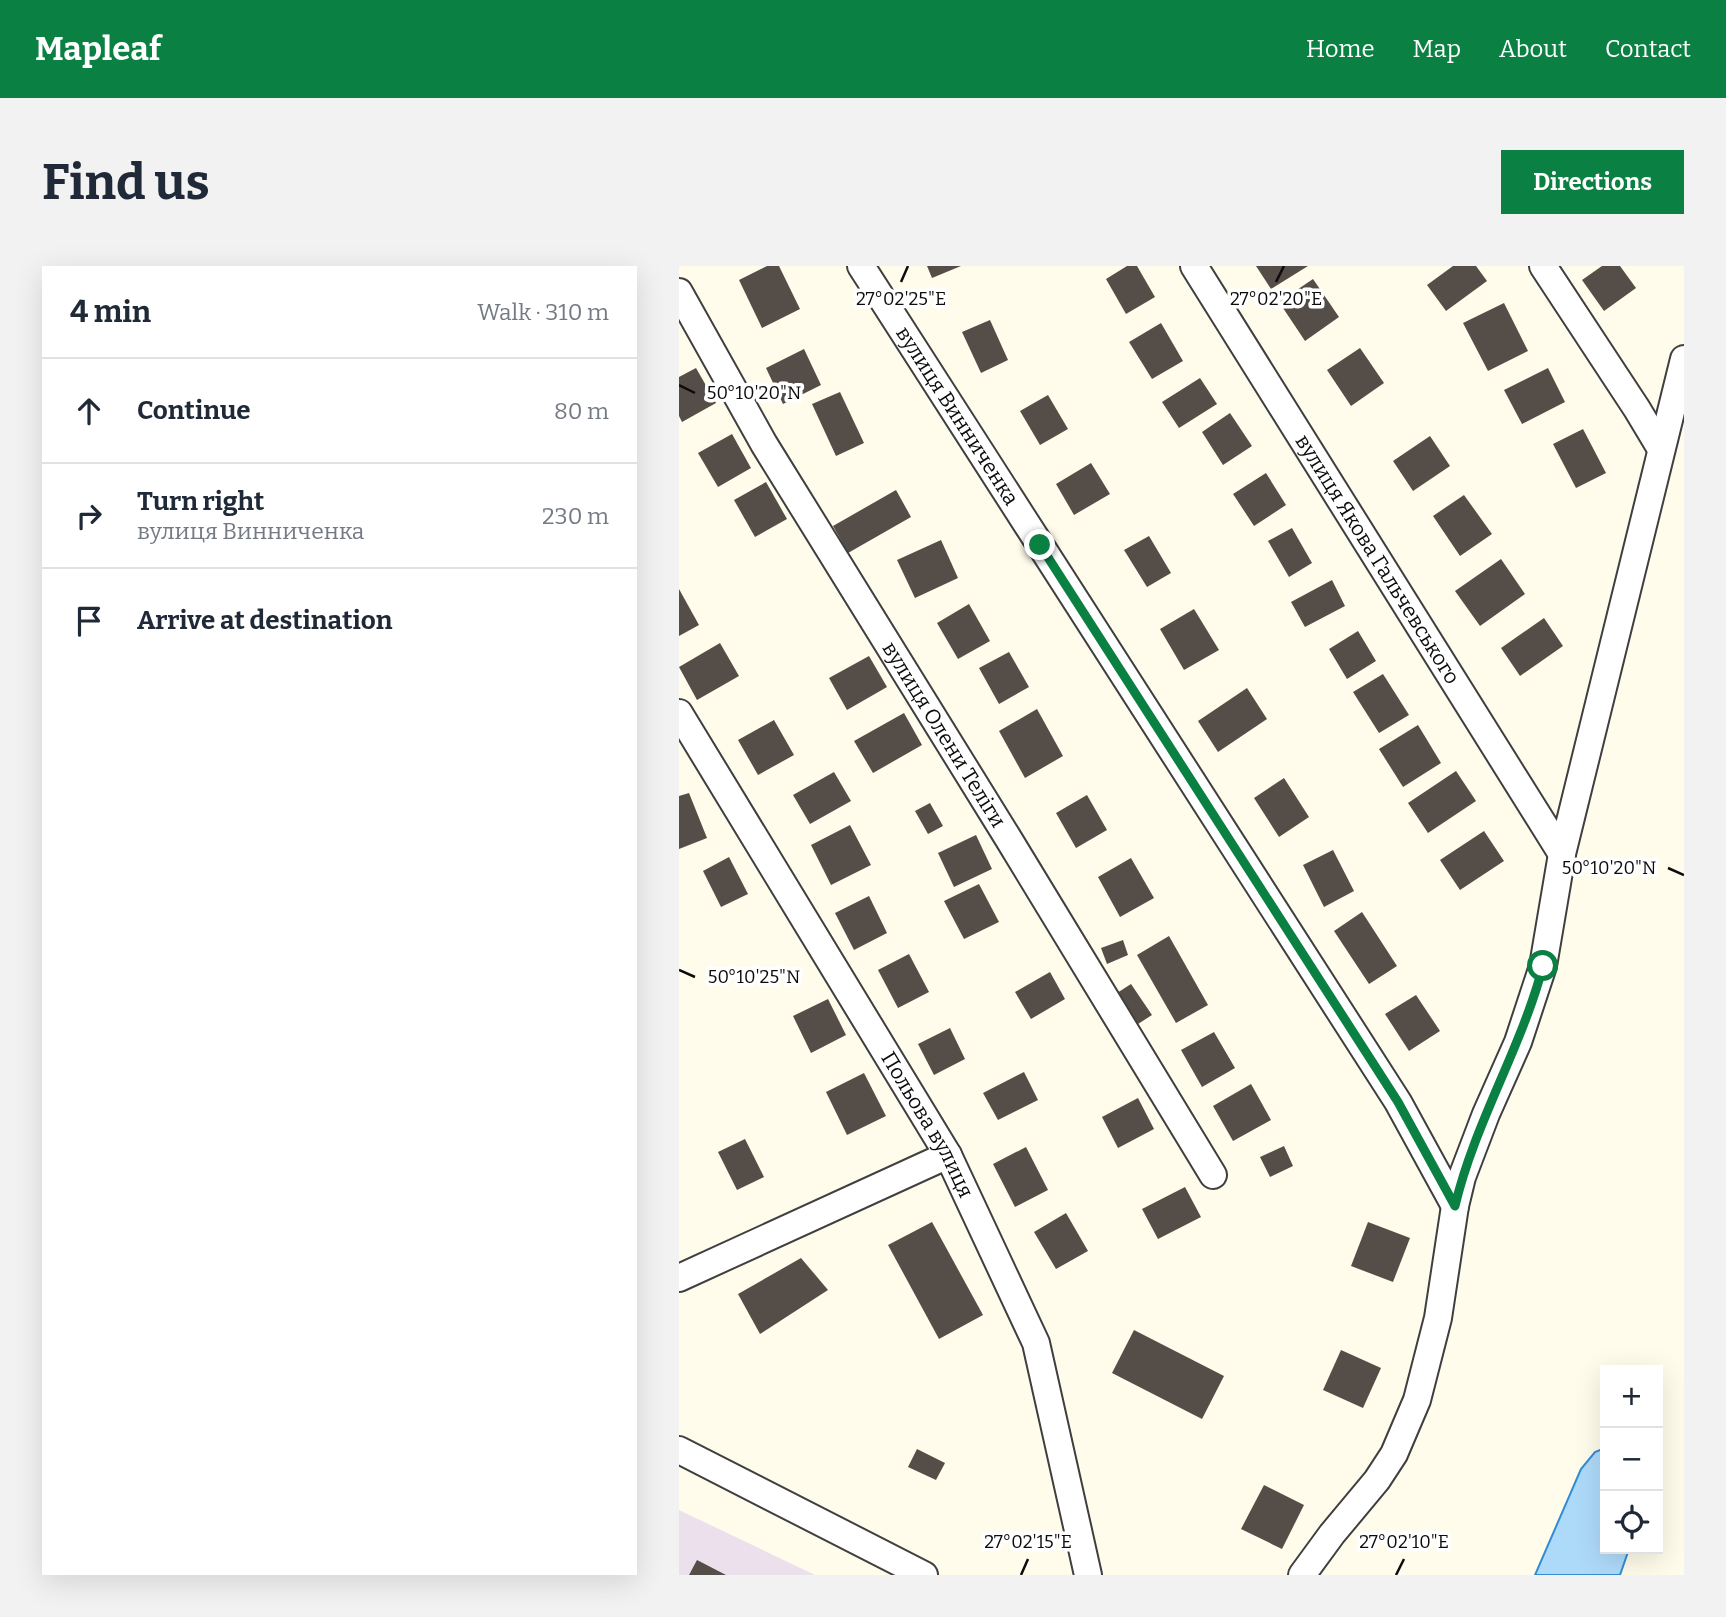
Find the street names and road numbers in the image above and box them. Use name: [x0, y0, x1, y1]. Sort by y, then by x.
street label: вулиця Винниченка: [890, 321, 1025, 511]
street label: вулиця Якова Гальчевського: [1290, 430, 1465, 689]
street label: вулиця Олени Теліги: [877, 637, 1011, 832]
street label: Польова вулиця: [875, 1047, 979, 1202]

